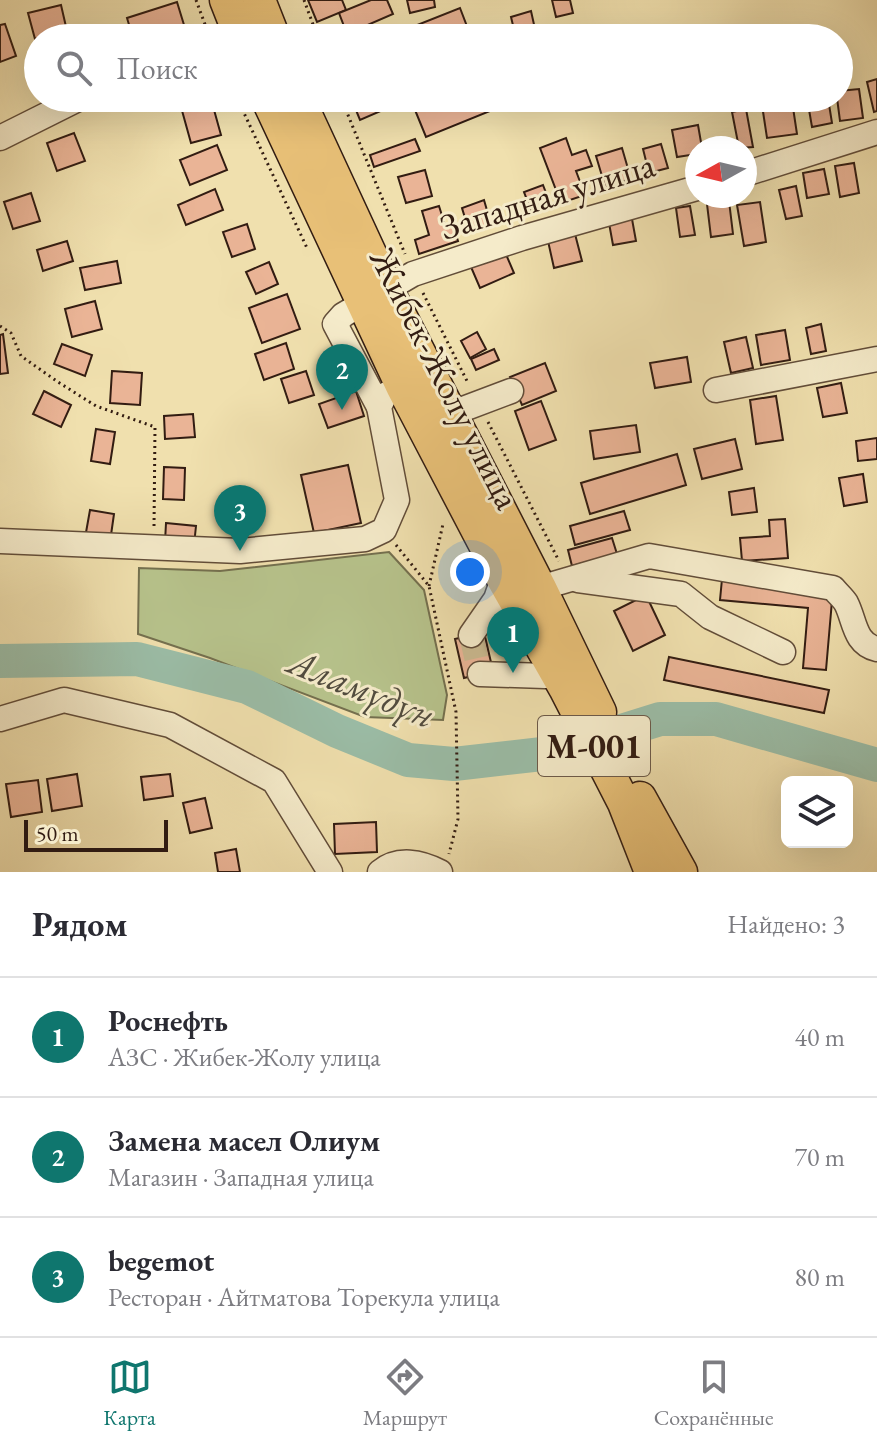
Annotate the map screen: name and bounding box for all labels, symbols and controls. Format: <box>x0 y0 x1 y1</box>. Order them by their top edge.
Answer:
search box <box>24 24 853 112</box>
icon: search <box>52 46 96 90</box>
text: Поиск <box>116 49 198 88</box>
north arrow <box>685 136 757 208</box>
street label: Западная улица <box>434 140 661 250</box>
street label: Жибек-Жолу улица <box>359 239 532 517</box>
pin: 2 <box>316 344 368 410</box>
pin: 3 <box>214 485 266 551</box>
your location <box>450 552 490 592</box>
pin: 1 <box>487 607 539 673</box>
water label: Аламүдүн <box>279 635 443 739</box>
road number: М-001 <box>538 716 650 776</box>
map controls <box>781 776 853 848</box>
button: layers <box>781 776 853 848</box>
scale bar <box>24 816 168 852</box>
text: 50 m <box>36 819 79 848</box>
text: Рядом <box>32 902 127 946</box>
text: Найдено: 3 <box>727 907 845 941</box>
text: Роснефть <box>108 1001 228 1040</box>
text: 1 <box>51 1020 65 1054</box>
text: 40 m <box>795 1020 845 1054</box>
text: АЗС · Жибек-Жолу улица <box>108 1040 381 1074</box>
text: Замена масел Олиум <box>108 1121 380 1160</box>
text: 2 <box>51 1140 65 1174</box>
text: 70 m <box>795 1140 845 1174</box>
text: Магазин · Западная улица <box>108 1160 374 1194</box>
text: begemot <box>108 1241 214 1280</box>
text: 3 <box>51 1260 65 1294</box>
text: 80 m <box>795 1260 845 1294</box>
text: Ресторан · Айтматова Торекула улица <box>108 1280 500 1314</box>
tab: Карта <box>103 1355 156 1432</box>
tab: Маршрут <box>363 1355 447 1432</box>
tab: Сохранённые <box>654 1355 774 1432</box>

